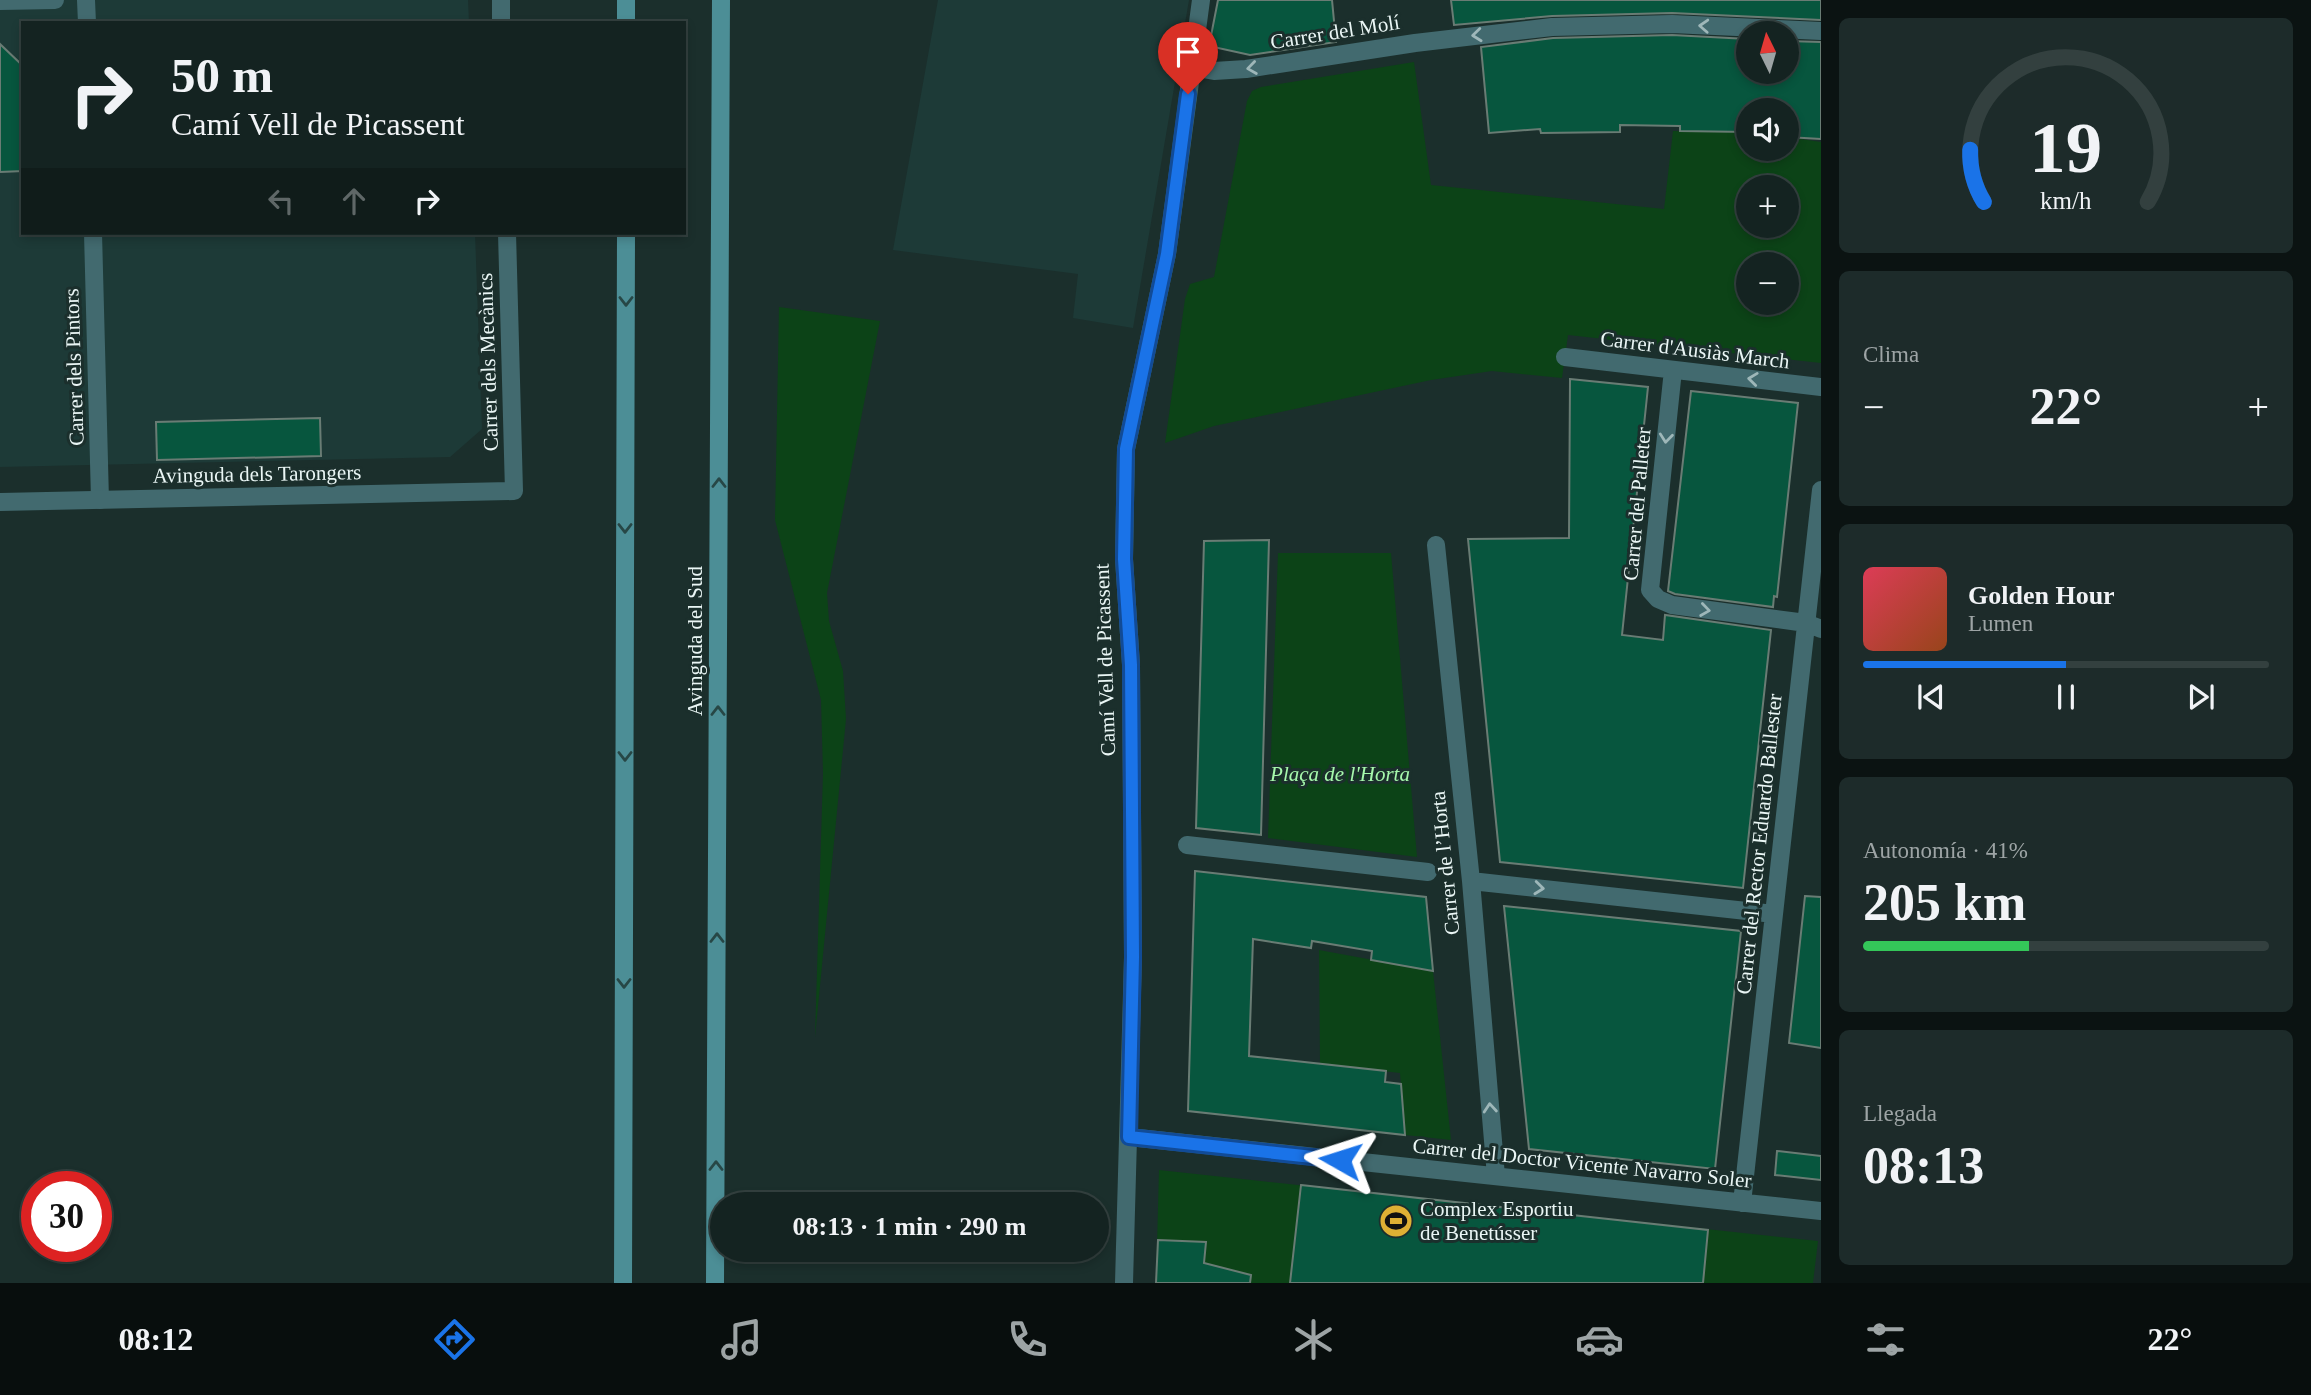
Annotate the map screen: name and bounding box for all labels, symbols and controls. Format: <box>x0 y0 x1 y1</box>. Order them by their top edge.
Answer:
street label: Carrer del Molí <box>1269 10 1402 54</box>
one-way arrow <box>1698 19 1709 34</box>
north arrow <box>1736 21 1799 84</box>
map controls <box>1736 21 1799 315</box>
pin <box>1158 22 1218 94</box>
one-way arrow <box>1471 27 1482 42</box>
icon: arrive <box>1169 33 1207 71</box>
text: 50 m <box>171 48 273 103</box>
icon: right <box>56 49 147 140</box>
one-way arrow <box>1246 60 1258 75</box>
button: sound <box>1736 98 1799 161</box>
text: Camí Vell de Picassent <box>171 106 465 142</box>
text: 19 <box>2030 107 2102 188</box>
button: + <box>1736 175 1799 238</box>
icon: left <box>262 182 300 220</box>
icon: ahead <box>335 182 373 220</box>
icon: right <box>408 182 446 220</box>
text: km/h <box>2040 186 2092 213</box>
button: − <box>1736 252 1799 315</box>
street label: Carrer dels Mecànics <box>473 272 503 452</box>
street label: Carrer dels Pintors <box>59 288 89 446</box>
one-way arrow <box>618 296 634 307</box>
street label: Carrer d'Ausiàs March <box>1599 326 1791 374</box>
text: Clima <box>1863 342 1919 367</box>
one-way arrow <box>1747 372 1759 387</box>
text: 22° <box>2030 378 2102 435</box>
text: − <box>1863 386 1884 428</box>
text: + <box>2248 386 2269 428</box>
street label: Carrer del Palleter <box>1618 426 1656 582</box>
one-way arrow <box>1659 433 1674 444</box>
street label: Avinguda dels Tarongers <box>152 460 362 488</box>
one-way arrow <box>711 478 727 488</box>
one-way arrow <box>617 524 633 534</box>
street label: Camí Vell de Picassent <box>1090 563 1120 757</box>
street label: Avinguda del Sud <box>683 565 707 716</box>
text: Golden Hour <box>1968 581 2115 610</box>
one-way arrow <box>1699 602 1711 617</box>
text: Lumen <box>1968 611 2033 636</box>
icon: previous <box>1912 678 1950 716</box>
icon: pause <box>2047 678 2085 716</box>
icon: next <box>2182 678 2220 716</box>
street label: Carrer del Rector Eduardo Ballester <box>1731 693 1787 995</box>
one-way arrow <box>710 705 726 716</box>
one-way arrow <box>617 751 633 762</box>
park label: Plaça de l'Horta <box>1269 762 1410 786</box>
street label: Carrer de l’Horta <box>1425 789 1464 936</box>
text: Autonomía · 41% <box>1863 838 2028 863</box>
text: 205 km <box>1863 874 2026 931</box>
one-way arrow <box>1533 880 1544 895</box>
one-way arrow <box>709 933 725 943</box>
one-way arrow <box>616 979 632 989</box>
text: Llegada <box>1863 1101 1937 1126</box>
one-way arrow <box>1483 1103 1498 1114</box>
position arrow <box>1303 1123 1377 1197</box>
street label: Carrer del Doctor Vicente Navarro Soler <box>1411 1133 1753 1193</box>
text: 08:13 <box>1863 1137 1984 1194</box>
one-way arrow <box>708 1160 724 1171</box>
speed limit sign: 30 <box>21 1171 112 1262</box>
place label: Complex Esportiu de Benetússer <box>1420 1197 1574 1245</box>
sports icon: Complex Esportiu de Benetússer <box>1377 1202 1415 1240</box>
text: 08:13 · 1 min · 290 m <box>793 1212 1027 1241</box>
icon: directions <box>430 1315 479 1364</box>
icon: music <box>717 1315 766 1364</box>
icon: phone <box>1003 1315 1052 1364</box>
icon: climate <box>1289 1315 1338 1364</box>
icon: car <box>1575 1315 1624 1364</box>
icon: filters <box>1861 1315 1910 1364</box>
text: 08:12 <box>119 1321 193 1357</box>
text: 22° <box>2148 1321 2192 1357</box>

